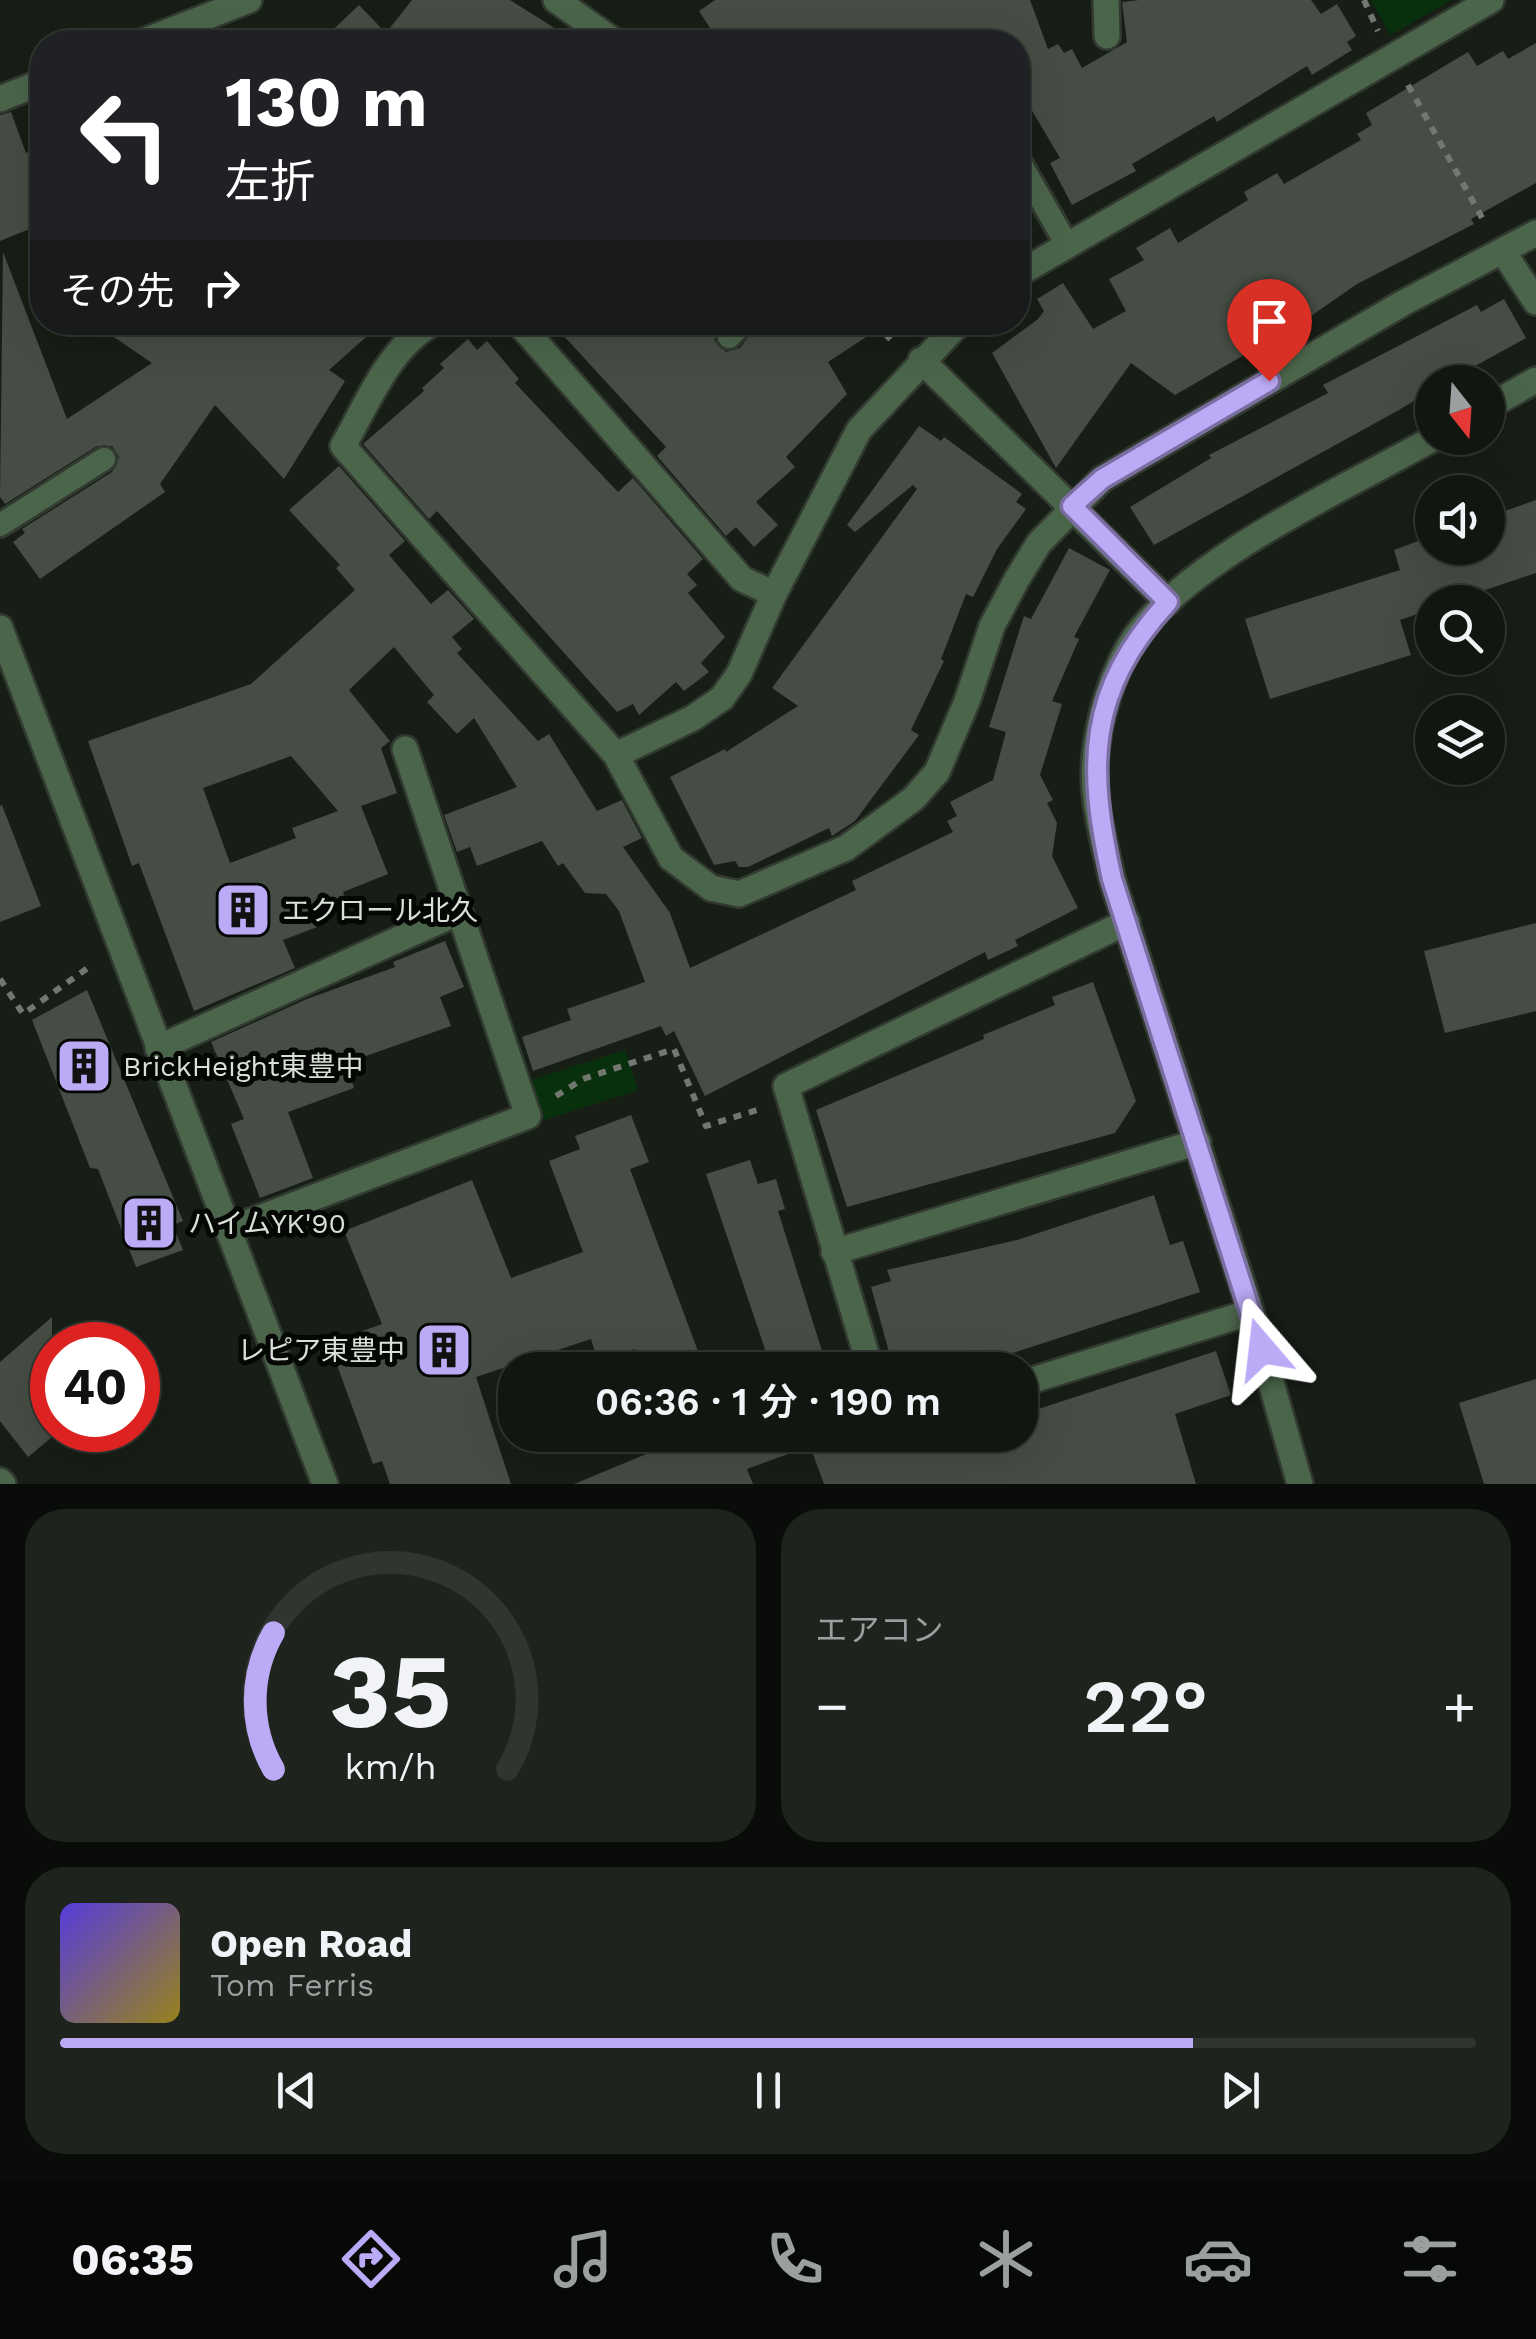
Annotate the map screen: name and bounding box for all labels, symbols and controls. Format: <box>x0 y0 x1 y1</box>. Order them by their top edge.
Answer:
text: 130 m <box>225 61 428 143</box>
icon: left <box>60 70 190 200</box>
text: 左折 <box>225 155 315 208</box>
icon: right <box>194 260 249 315</box>
text: その先 <box>60 269 174 313</box>
pin <box>1227 279 1312 382</box>
icon: arrive <box>1242 294 1297 349</box>
north arrow <box>1415 365 1505 455</box>
map controls <box>1415 365 1505 785</box>
button: sound <box>1415 475 1505 565</box>
button: search <box>1415 585 1505 675</box>
button: layers <box>1415 695 1505 785</box>
building icon: エクロール北久 <box>213 880 273 940</box>
place label: エクロール北久 <box>282 894 478 927</box>
building icon: BrickHeight東豊中 <box>54 1036 114 1096</box>
place label: BrickHeight東豊中 <box>123 1050 363 1083</box>
building icon: ハイムYK'90 <box>119 1193 179 1253</box>
place label: ハイムYK'90 <box>188 1207 346 1240</box>
position arrow <box>1210 1297 1314 1401</box>
building icon: レピア東豊中 <box>414 1320 474 1380</box>
speed limit sign: 40 <box>30 1322 160 1452</box>
place label: レピア東豊中 <box>237 1334 405 1367</box>
text: 06:36 · 1 分 · 190 m <box>595 1380 941 1424</box>
text: エアコン <box>816 1611 944 1649</box>
text: 35 <box>329 1630 451 1752</box>
text: 22° <box>1083 1662 1208 1750</box>
text: − <box>816 1674 849 1738</box>
text: + <box>1443 1674 1476 1738</box>
text: km/h <box>344 1746 436 1788</box>
text: Open Road <box>210 1922 412 1966</box>
text: Tom Ferris <box>210 1966 374 2004</box>
icon: previous <box>269 2063 324 2118</box>
icon: pause <box>741 2063 796 2118</box>
icon: next <box>1213 2063 1268 2118</box>
icon: directions <box>336 2224 406 2294</box>
icon: music <box>548 2224 618 2294</box>
icon: phone <box>760 2224 830 2294</box>
icon: climate <box>971 2224 1041 2294</box>
icon: car <box>1183 2224 1253 2294</box>
icon: filters <box>1395 2224 1465 2294</box>
text: 06:35 <box>71 2233 194 2286</box>

